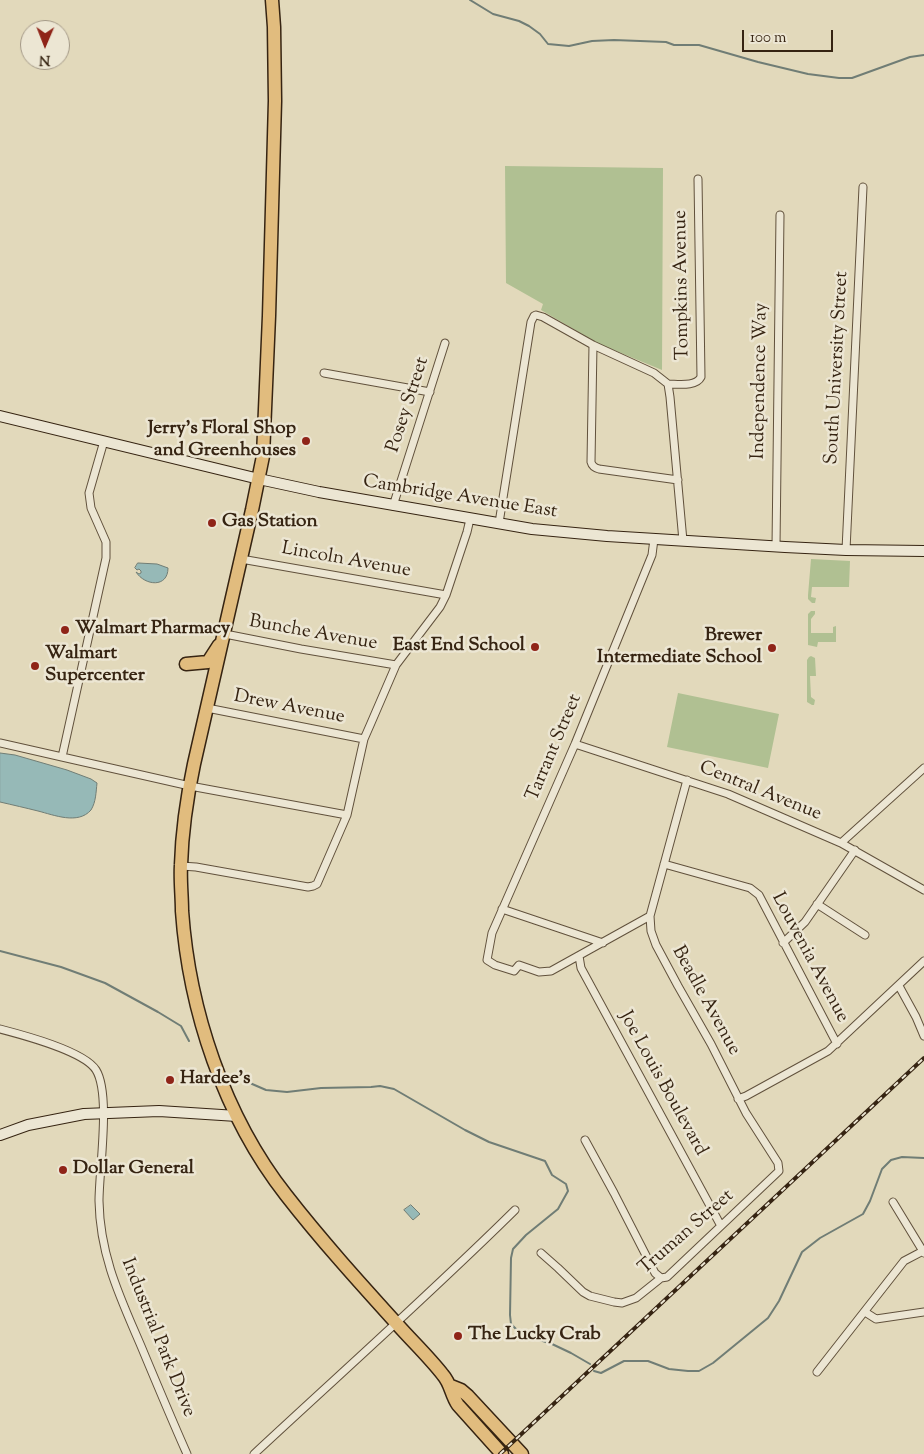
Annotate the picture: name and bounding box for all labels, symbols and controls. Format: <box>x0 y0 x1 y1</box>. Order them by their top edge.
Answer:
north arrow <box>20 20 70 70</box>
scale bar <box>744 20 835 52</box>
text: 100 m <box>750 28 786 49</box>
text: N <box>39 49 51 69</box>
street label: Tompkins Avenue <box>670 210 696 360</box>
street label: South University Street <box>822 271 854 465</box>
street label: Independence Way <box>748 302 774 460</box>
street label: Posey Street <box>383 354 435 456</box>
place label: Jerry's Floral Shop and Greenhouses <box>148 419 296 463</box>
marker: Jerry's Floral Shop and Greenhouses <box>300 435 312 447</box>
street label: Cambridge Avenue East <box>361 471 559 525</box>
place label: Gas Station <box>222 512 318 534</box>
marker: Gas Station <box>206 517 218 529</box>
street label: Lincoln Avenue <box>280 538 412 584</box>
street label: Bunche Avenue <box>247 612 379 656</box>
place label: Walmart Pharmacy <box>75 619 230 641</box>
marker: Walmart Pharmacy <box>59 624 71 636</box>
place label: Brewer Intermediate School <box>597 626 762 670</box>
place label: East End School <box>393 636 525 658</box>
marker: East End School <box>529 641 541 653</box>
marker: Brewer Intermediate School <box>766 642 778 654</box>
place label: Walmart Supercenter <box>45 644 145 688</box>
marker: Walmart Supercenter <box>29 660 41 672</box>
street label: Drew Avenue <box>232 686 346 730</box>
street label: Tarrant Street <box>522 691 588 805</box>
street label: Central Avenue <box>696 757 824 827</box>
street label: Louvenia Avenue <box>765 889 853 1027</box>
street label: Beadle Avenue <box>666 942 744 1060</box>
street label: Joe Louis Boulevard <box>613 1008 711 1160</box>
place label: Hardee's <box>180 1069 251 1091</box>
marker: Hardee's <box>164 1074 176 1086</box>
place label: Dollar General <box>73 1159 194 1181</box>
marker: Dollar General <box>57 1164 69 1176</box>
street label: Truman Street <box>635 1186 739 1280</box>
street label: Industrial Park Drive <box>115 1255 199 1421</box>
place label: The Lucky Crab <box>468 1325 601 1347</box>
marker: The Lucky Crab <box>452 1330 464 1342</box>

